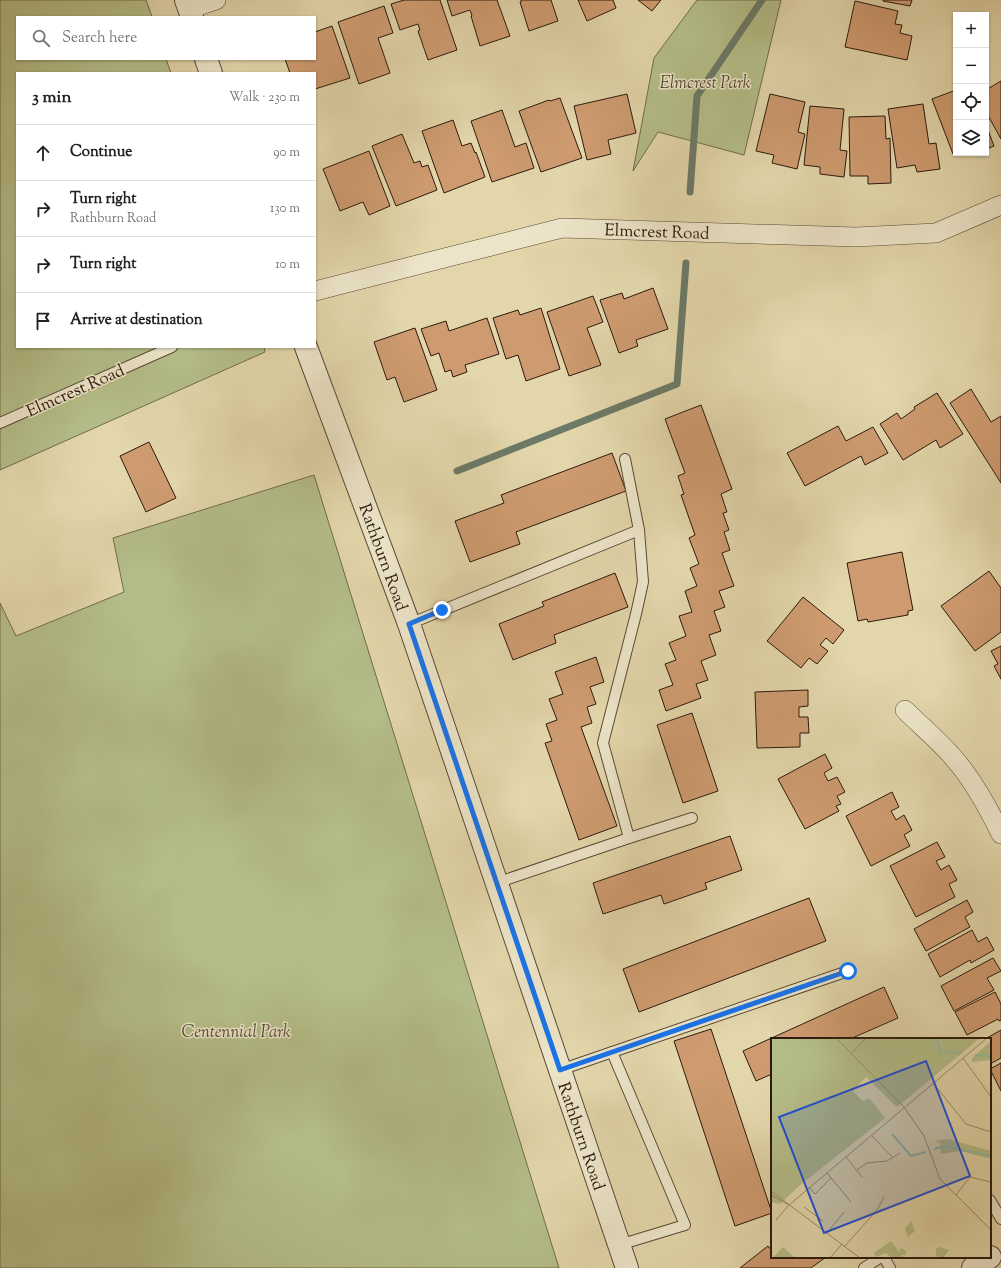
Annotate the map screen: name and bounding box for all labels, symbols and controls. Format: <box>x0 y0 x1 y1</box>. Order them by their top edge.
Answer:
map controls <box>953 12 989 156</box>
button: + <box>953 12 989 48</box>
search box <box>16 16 316 60</box>
icon: search <box>30 27 52 49</box>
text: Search here <box>62 28 137 49</box>
button: − <box>953 48 989 84</box>
park label: Elmcrest Park <box>659 72 751 96</box>
button: locate <box>953 84 989 120</box>
text: 3 min <box>32 86 71 110</box>
text: Walk · 230 m <box>229 89 300 107</box>
button: layers <box>953 120 989 156</box>
icon: ahead <box>32 142 54 164</box>
text: Continue <box>70 142 132 163</box>
text: 90 m <box>273 144 300 162</box>
text: Turn right <box>70 189 136 210</box>
icon: right <box>32 198 54 220</box>
text: 130 m <box>270 200 300 218</box>
text: Rathburn Road <box>70 210 156 228</box>
street label: Elmcrest Road <box>604 219 710 247</box>
icon: right <box>32 254 54 276</box>
text: Turn right <box>70 254 136 275</box>
text: 10 m <box>275 256 300 274</box>
icon: arrive <box>32 310 54 332</box>
text: Arrive at destination <box>70 310 203 331</box>
street label: Elmcrest Road <box>23 359 129 424</box>
street label: Rathburn Road <box>352 501 413 615</box>
route end <box>433 601 451 619</box>
route start <box>839 962 857 980</box>
park label: Centennial Park <box>181 1021 291 1045</box>
inset map <box>771 1038 991 1258</box>
street label: Rathburn Road <box>550 1079 610 1194</box>

